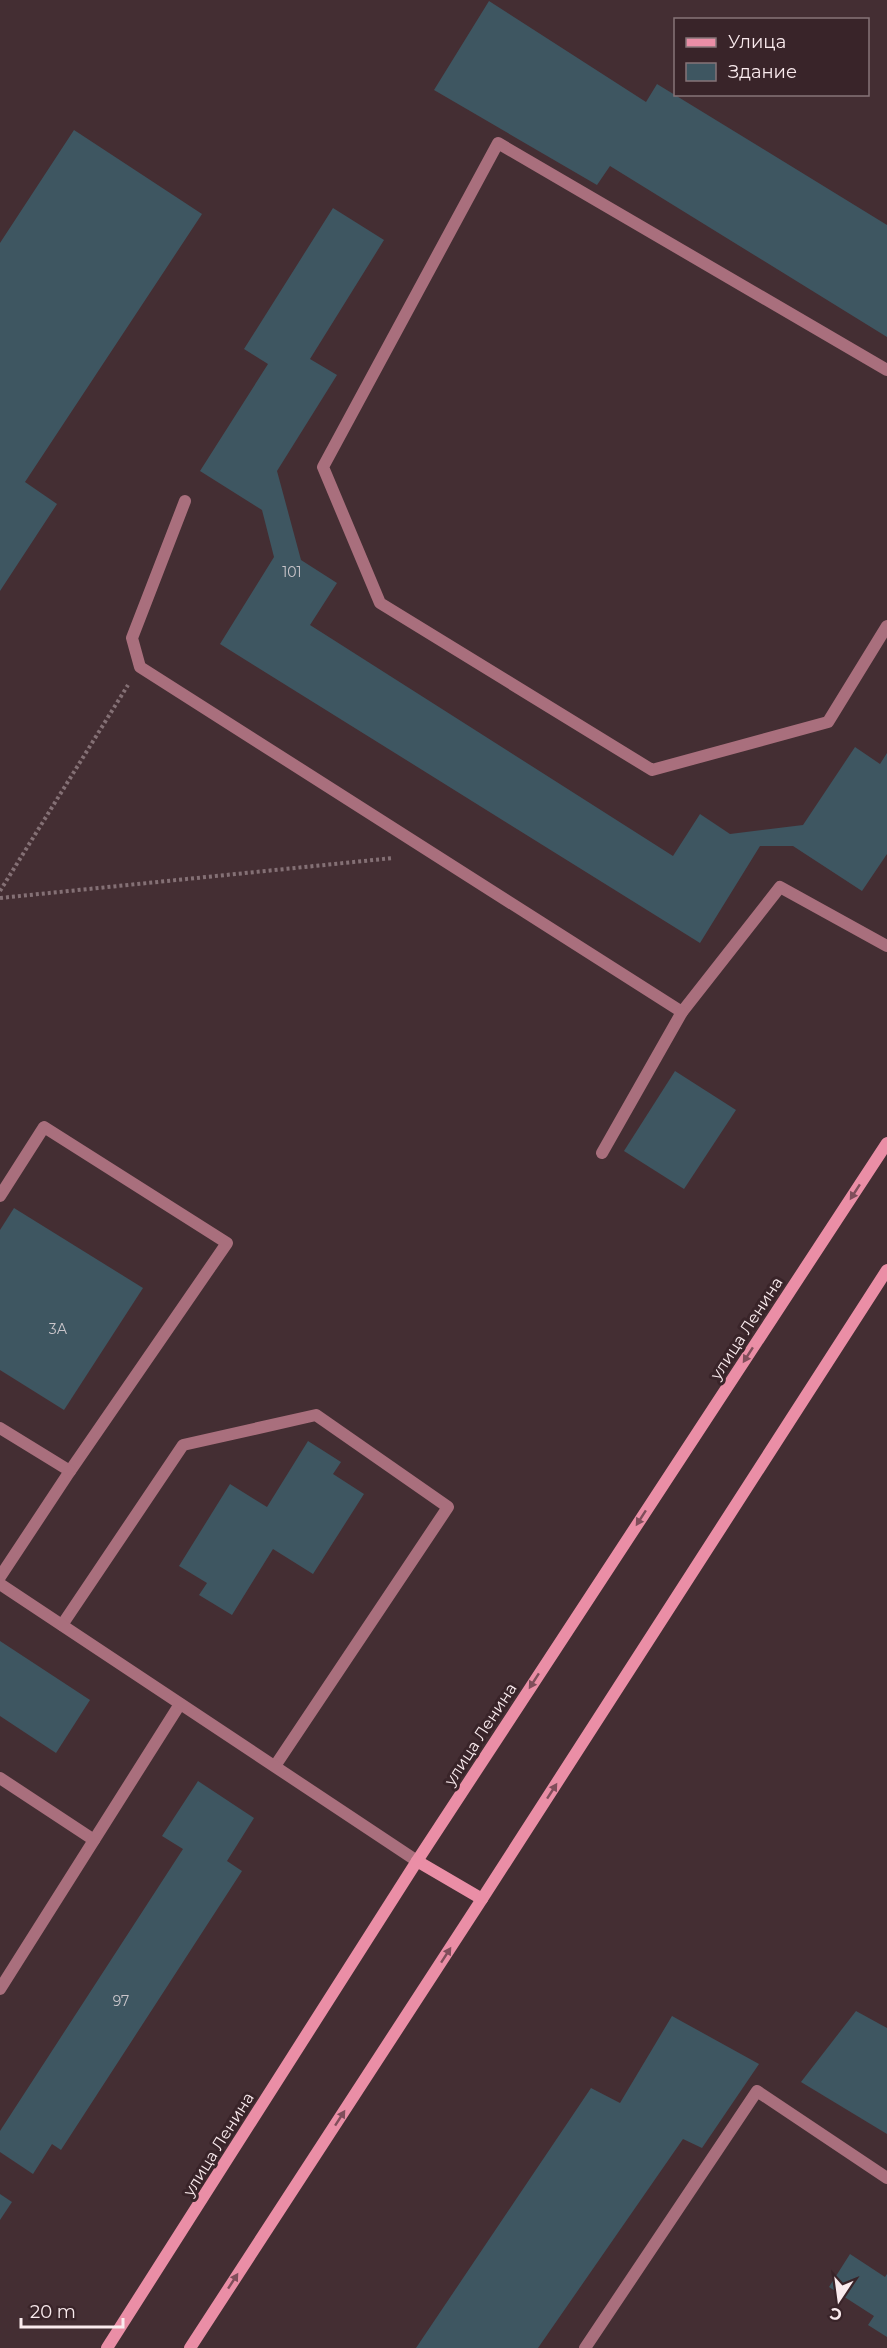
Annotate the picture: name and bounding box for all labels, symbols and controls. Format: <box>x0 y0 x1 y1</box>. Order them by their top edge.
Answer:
legend <box>674 18 869 96</box>
text: Улица <box>728 31 786 53</box>
text: Здание <box>728 61 797 83</box>
house number: 101 <box>282 563 302 581</box>
one-way arrow <box>850 1184 861 1200</box>
street label: улица Ленина <box>706 1273 787 1384</box>
house number: 3А <box>49 1320 68 1338</box>
one-way arrow <box>743 1347 754 1363</box>
one-way arrow <box>636 1510 647 1526</box>
one-way arrow <box>529 1673 540 1689</box>
street label: улица Ленина <box>440 1679 521 1790</box>
one-way arrow <box>546 1783 557 1799</box>
one-way arrow <box>441 1946 452 1963</box>
house number: 97 <box>113 1992 129 2010</box>
street label: улица Ленина <box>178 2089 258 2200</box>
one-way arrow <box>334 2110 345 2126</box>
north arrow <box>809 2270 869 2330</box>
one-way arrow <box>228 2273 239 2290</box>
scale bar <box>21 2291 123 2329</box>
text: 20 m <box>30 2301 76 2323</box>
text: С <box>828 2303 844 2325</box>

